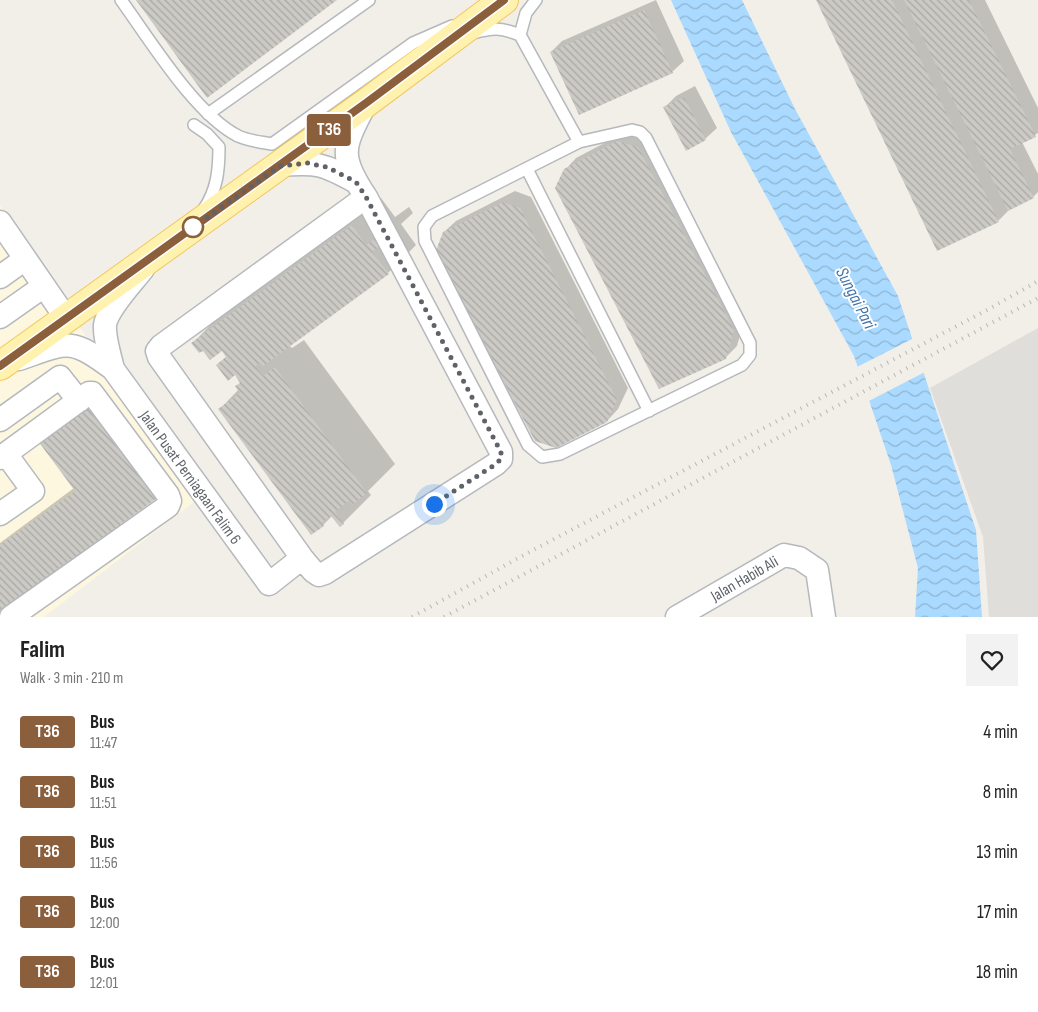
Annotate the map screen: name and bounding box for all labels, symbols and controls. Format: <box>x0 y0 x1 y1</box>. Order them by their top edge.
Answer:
line badge: T36 <box>300 114 358 146</box>
text: T36 <box>317 119 341 140</box>
unlabelled marker <box>182 216 204 238</box>
water label: Sungai Pari <box>831 264 880 333</box>
street label: Jalan Pusat Perniagaan Falim 6 <box>134 407 245 548</box>
your location <box>422 492 447 517</box>
street label: Jalan Habib Ali <box>707 552 782 607</box>
button: heart <box>966 634 1018 686</box>
text: Falim <box>20 635 65 664</box>
text: Walk · 3 min · 210 m <box>20 669 123 688</box>
text: Bus <box>90 711 115 734</box>
text: T36 <box>35 721 60 742</box>
text: 4 min <box>983 721 1018 744</box>
text: 11:47 <box>90 734 117 753</box>
text: Bus <box>90 771 115 794</box>
text: T36 <box>35 781 60 802</box>
text: 8 min <box>983 781 1018 804</box>
text: 11:51 <box>90 794 116 813</box>
text: Bus <box>90 831 115 854</box>
text: T36 <box>35 841 60 862</box>
text: 13 min <box>977 841 1018 864</box>
text: 11:56 <box>90 854 118 873</box>
text: Bus <box>90 891 115 914</box>
text: T36 <box>35 901 60 922</box>
text: 17 min <box>977 901 1018 924</box>
text: 12:00 <box>90 914 120 933</box>
text: Bus <box>90 951 115 974</box>
text: T36 <box>35 961 60 982</box>
text: 18 min <box>976 961 1018 984</box>
text: 12:01 <box>90 974 118 993</box>

